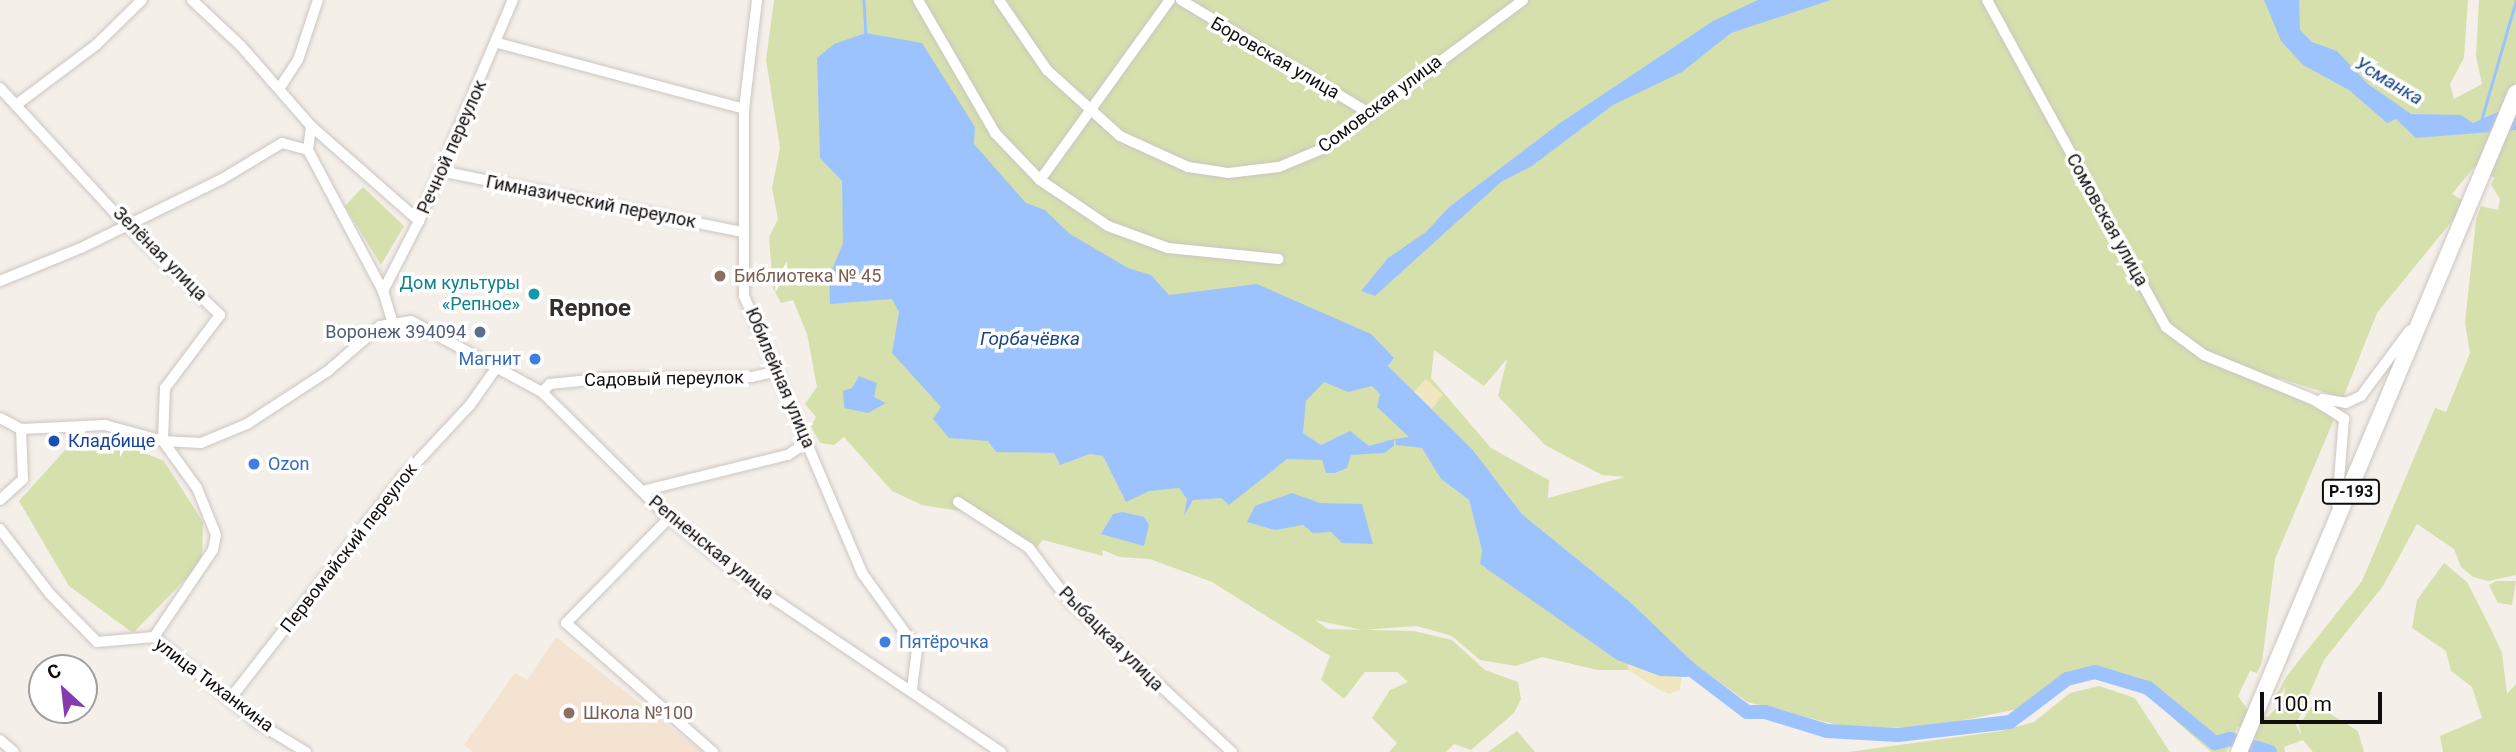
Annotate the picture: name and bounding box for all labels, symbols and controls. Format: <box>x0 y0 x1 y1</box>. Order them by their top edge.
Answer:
street label: Боровская улица <box>1207 12 1343 104</box>
street label: Сомовская улица <box>1314 51 1446 157</box>
water label: Усманка <box>2351 52 2427 110</box>
street label: Речной переулок <box>413 77 491 217</box>
street label: Сомовская улица <box>2062 150 2152 290</box>
street label: Гимназический переулок <box>484 171 698 233</box>
street label: Зелёная улица <box>108 202 212 306</box>
place label: Библиотека № 45 <box>734 265 881 287</box>
marker: Библиотека № 45 <box>712 268 728 284</box>
place label: Дом культуры «Репное» <box>400 273 520 316</box>
marker: Дом культуры «Репное» <box>526 286 542 302</box>
district label: Repnoe <box>549 295 631 323</box>
street label: Юбилейная улица <box>741 304 819 452</box>
place label: Воронеж 394094 <box>325 321 466 343</box>
marker: Воронеж 394094 <box>472 324 488 340</box>
water label: Горбачёвка <box>980 328 1080 350</box>
place label: Магнит <box>459 348 521 370</box>
marker: Магнит <box>527 351 543 367</box>
street label: Садовый переулок <box>584 367 744 391</box>
place label: Кладбище <box>68 430 155 452</box>
marker: Кладбище <box>46 433 62 449</box>
place label: Ozon <box>268 453 309 475</box>
marker: Ozon <box>246 456 262 472</box>
street label: Первомайский переулок <box>276 459 422 637</box>
road number: Р-193 <box>2321 480 2381 505</box>
street label: Репненская улица <box>644 491 778 605</box>
street label: Рыбацкая улица <box>1054 582 1168 696</box>
place label: Пятёрочка <box>899 631 989 653</box>
street label: улица Тиханкина <box>150 633 278 737</box>
marker: Пятёрочка <box>877 634 893 650</box>
north arrow <box>28 654 98 724</box>
text: С <box>43 659 65 685</box>
scale bar <box>2264 678 2386 722</box>
text: 100 m <box>2273 692 2332 716</box>
place label: Школа №100 <box>583 702 693 724</box>
marker: Школа №100 <box>561 705 577 721</box>

